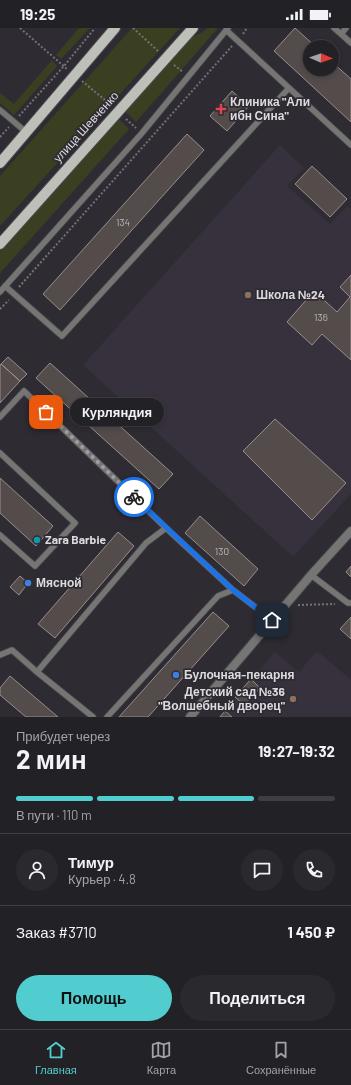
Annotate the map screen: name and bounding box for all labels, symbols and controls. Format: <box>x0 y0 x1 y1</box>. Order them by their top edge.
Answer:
text: 19:25 <box>20 5 55 23</box>
north arrow <box>303 40 339 76</box>
map controls <box>303 40 339 76</box>
street label: улица Шевченко <box>50 88 122 165</box>
place label: Клиника "Али ибн Сина" <box>230 94 310 122</box>
marker: Клиника "Али ибн Сина" <box>215 103 227 115</box>
house number: 134 <box>116 216 130 228</box>
place label: Школа №24 <box>256 287 325 301</box>
marker: Школа №24 <box>243 290 253 300</box>
house number: 136 <box>314 311 328 323</box>
pin <box>29 395 63 429</box>
callout: Курляндия <box>70 398 164 426</box>
icon: bag <box>35 401 57 423</box>
text: Курляндия <box>82 404 152 420</box>
courier <box>114 477 154 517</box>
icon: bike <box>123 486 145 508</box>
place label: Zara Barbie <box>45 532 106 546</box>
marker: Zara Barbie <box>32 535 42 545</box>
house number: 130 <box>215 545 229 557</box>
place label: Мясной <box>36 575 82 589</box>
marker: Мясной <box>23 578 33 588</box>
pin <box>255 603 289 637</box>
icon: home <box>261 609 283 631</box>
place label: Булочная-пекарня <box>184 667 294 682</box>
marker: Булочная-пекарня <box>171 670 181 680</box>
place label: Детский сад №36 "Волшебный дворец" <box>158 684 286 713</box>
marker: Детский сад №36 "Волшебный дворец" <box>288 694 298 704</box>
text: Прибудет через <box>16 728 110 744</box>
text: 19:27–19:32 <box>258 742 335 760</box>
text: 2 мин <box>16 743 87 774</box>
text: В пути · 110 m <box>16 807 92 823</box>
button: person <box>16 849 58 891</box>
button: chat <box>241 849 283 891</box>
button: phone <box>293 849 335 891</box>
text: Тимур <box>68 853 114 871</box>
text: Курьер · 4.8 <box>68 871 136 887</box>
text: Заказ #3710 <box>16 923 97 941</box>
text: 1 450 ₽ <box>287 923 335 941</box>
button: Помощь <box>16 975 172 1021</box>
button: Поделиться <box>180 975 335 1021</box>
tab: Главная <box>35 1039 77 1076</box>
tab: Карта <box>147 1039 176 1076</box>
tab: Сохранённые <box>246 1039 316 1076</box>

